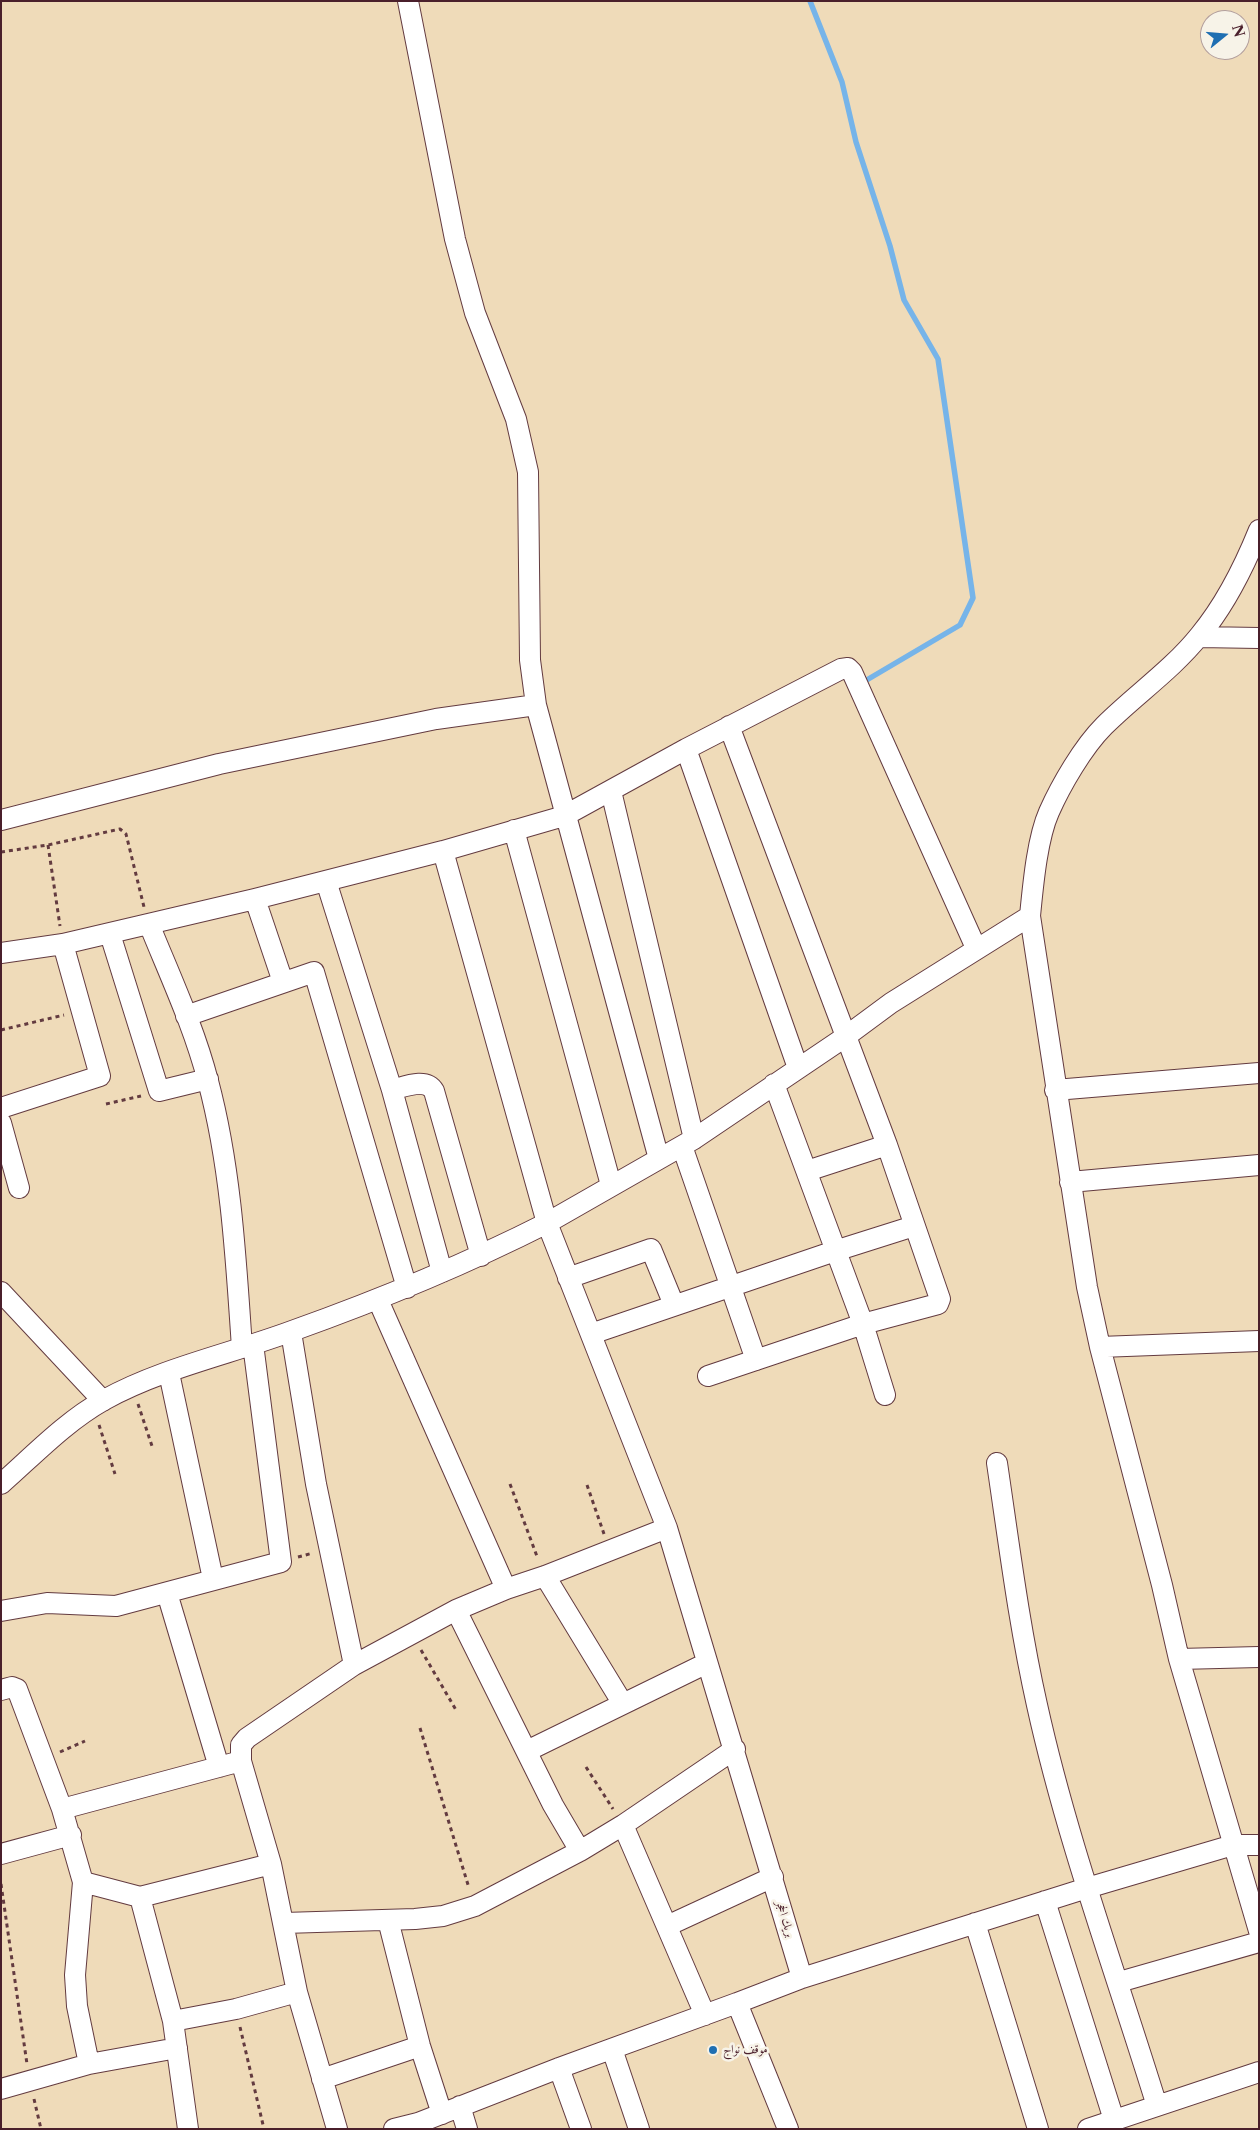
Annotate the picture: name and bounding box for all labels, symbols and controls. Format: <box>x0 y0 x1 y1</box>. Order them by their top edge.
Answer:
north arrow <box>1200 10 1250 60</box>
text: N <box>1228 22 1249 39</box>
street label: بريك الحجر <box>773 1899 797 1939</box>
place label: موقف نواج <box>723 2043 768 2057</box>
marker: موقف نواج <box>707 2044 719 2056</box>

